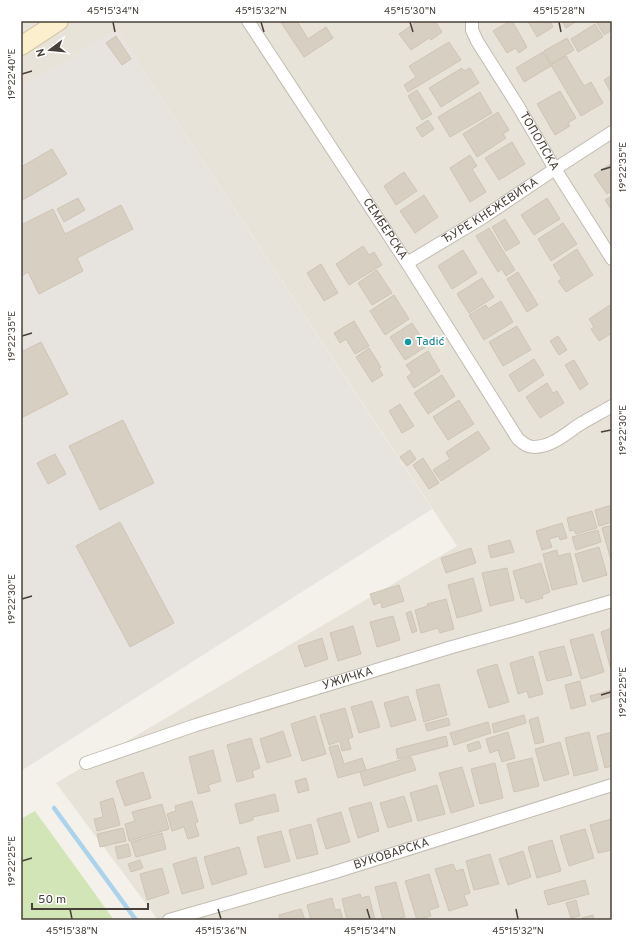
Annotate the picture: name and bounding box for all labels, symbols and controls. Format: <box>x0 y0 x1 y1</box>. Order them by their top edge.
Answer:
text: 45°15'34"N <box>87 5 139 18</box>
text: 45°15'32"N <box>235 5 287 18</box>
text: 45°15'30"N <box>384 5 436 18</box>
text: 45°15'28"N <box>533 5 585 18</box>
north arrow <box>30 30 70 70</box>
text: N <box>34 47 49 58</box>
text: 19°22'40"E <box>6 49 19 99</box>
street label: ТОПОЛСКА <box>515 109 562 174</box>
text: 19°22'35"E <box>617 142 630 192</box>
street label: ЂУРЕ КНЕЖЕВИЋА <box>439 174 542 248</box>
street label: СЕМБЕРСКА <box>359 195 411 263</box>
text: 19°22'35"E <box>6 311 19 361</box>
place label: Tadić <box>416 334 445 350</box>
marker: Tadić <box>403 337 413 347</box>
text: 19°22'30"E <box>617 405 630 455</box>
text: 19°22'30"E <box>6 574 19 624</box>
street label: УЖИЧКА <box>321 664 375 694</box>
text: 19°22'25"E <box>617 667 630 717</box>
street label: ВУКОВАРСКА <box>352 835 431 874</box>
text: 19°22'25"E <box>6 836 19 886</box>
scale bar <box>32 885 148 911</box>
text: 50 m <box>38 892 66 908</box>
text: 45°15'38"N <box>46 925 98 938</box>
text: 45°15'36"N <box>195 925 247 938</box>
text: 45°15'34"N <box>344 925 396 938</box>
text: 45°15'32"N <box>492 925 544 938</box>

